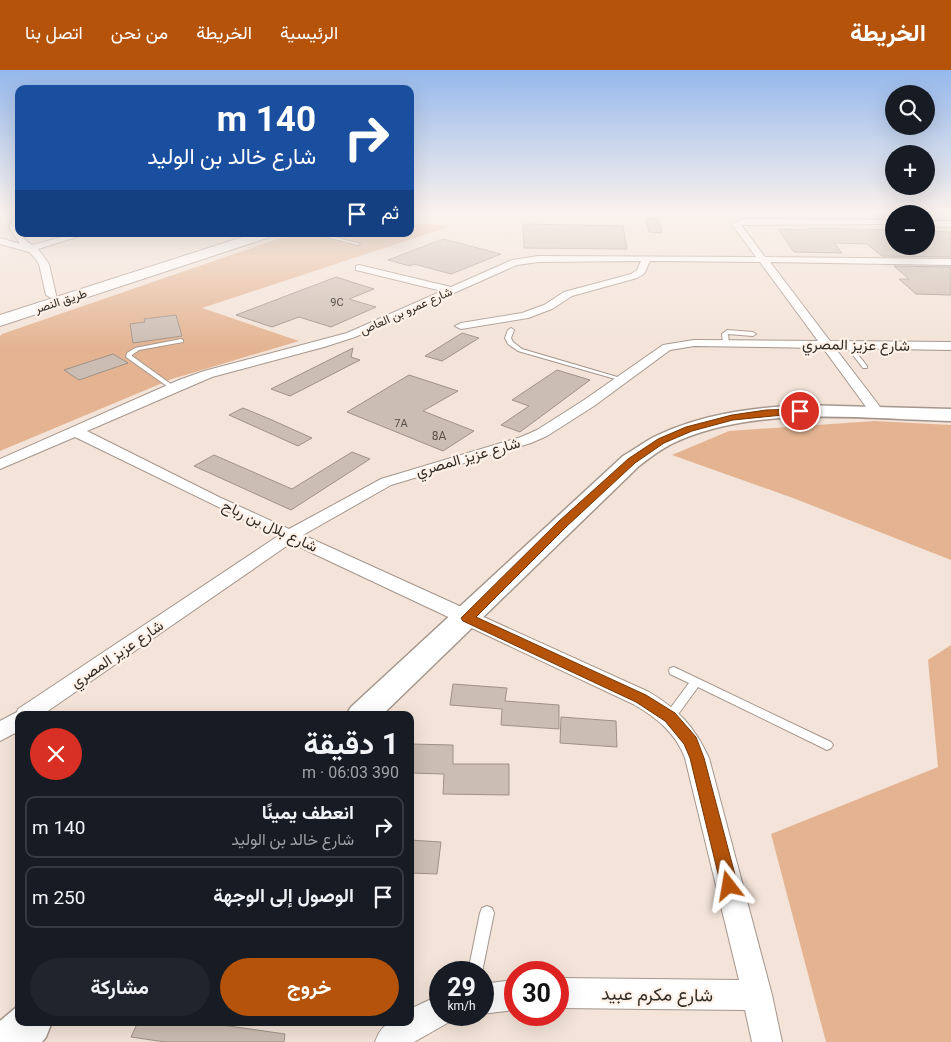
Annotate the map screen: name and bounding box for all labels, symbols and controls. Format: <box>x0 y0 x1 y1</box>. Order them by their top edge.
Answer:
text: الخريطة <box>850 19 926 47</box>
text: اتصل بنا <box>25 22 83 43</box>
text: من نحن <box>111 22 168 43</box>
text: الخريطة <box>196 22 252 43</box>
text: الرئيسية <box>280 22 338 43</box>
map controls <box>885 85 935 255</box>
button: search <box>885 85 935 135</box>
text: 140 m <box>217 99 316 140</box>
icon: right <box>334 105 399 170</box>
text: شارع خالد بن الوليد <box>147 144 316 169</box>
button: + <box>885 145 935 195</box>
icon: arrive <box>343 200 371 228</box>
text: ثم <box>381 201 399 224</box>
button: − <box>885 205 935 255</box>
street label: شارع عمرو بن العاص <box>358 284 455 339</box>
street label: طريق النصر <box>32 286 89 317</box>
house number: 9C <box>330 296 344 309</box>
street label: شارع عزيز المصري <box>802 335 910 359</box>
pin <box>779 390 821 432</box>
icon: arrive <box>786 397 814 425</box>
house number: 7A <box>394 417 409 430</box>
house number: 8A <box>432 429 446 443</box>
street label: شارع عزيز المصري <box>414 433 524 484</box>
street label: شارع بلال بن رباح <box>219 496 321 558</box>
street label: شارع عزيز المصري <box>67 616 169 695</box>
text: 1 دقيقة <box>304 726 399 761</box>
button: close <box>30 728 82 780</box>
text: 390 m · 06:03 <box>302 763 399 782</box>
text: انعطف يمينًا <box>262 801 354 824</box>
icon: right <box>369 813 397 841</box>
text: 140 m <box>32 816 85 839</box>
text: شارع خالد بن الوليد <box>231 830 354 849</box>
position arrow <box>702 859 754 911</box>
icon: arrive <box>369 883 397 911</box>
text: الوصول إلى الوجهة <box>213 884 354 907</box>
text: 250 m <box>32 886 85 909</box>
button: مشاركة <box>30 958 210 1016</box>
button: خروج <box>220 958 399 1016</box>
speed limit sign: 30 <box>504 961 569 1026</box>
text: 29 <box>447 973 476 1002</box>
street label: شارع مكرم عبيد <box>601 983 713 1007</box>
text: km/h <box>447 999 476 1013</box>

